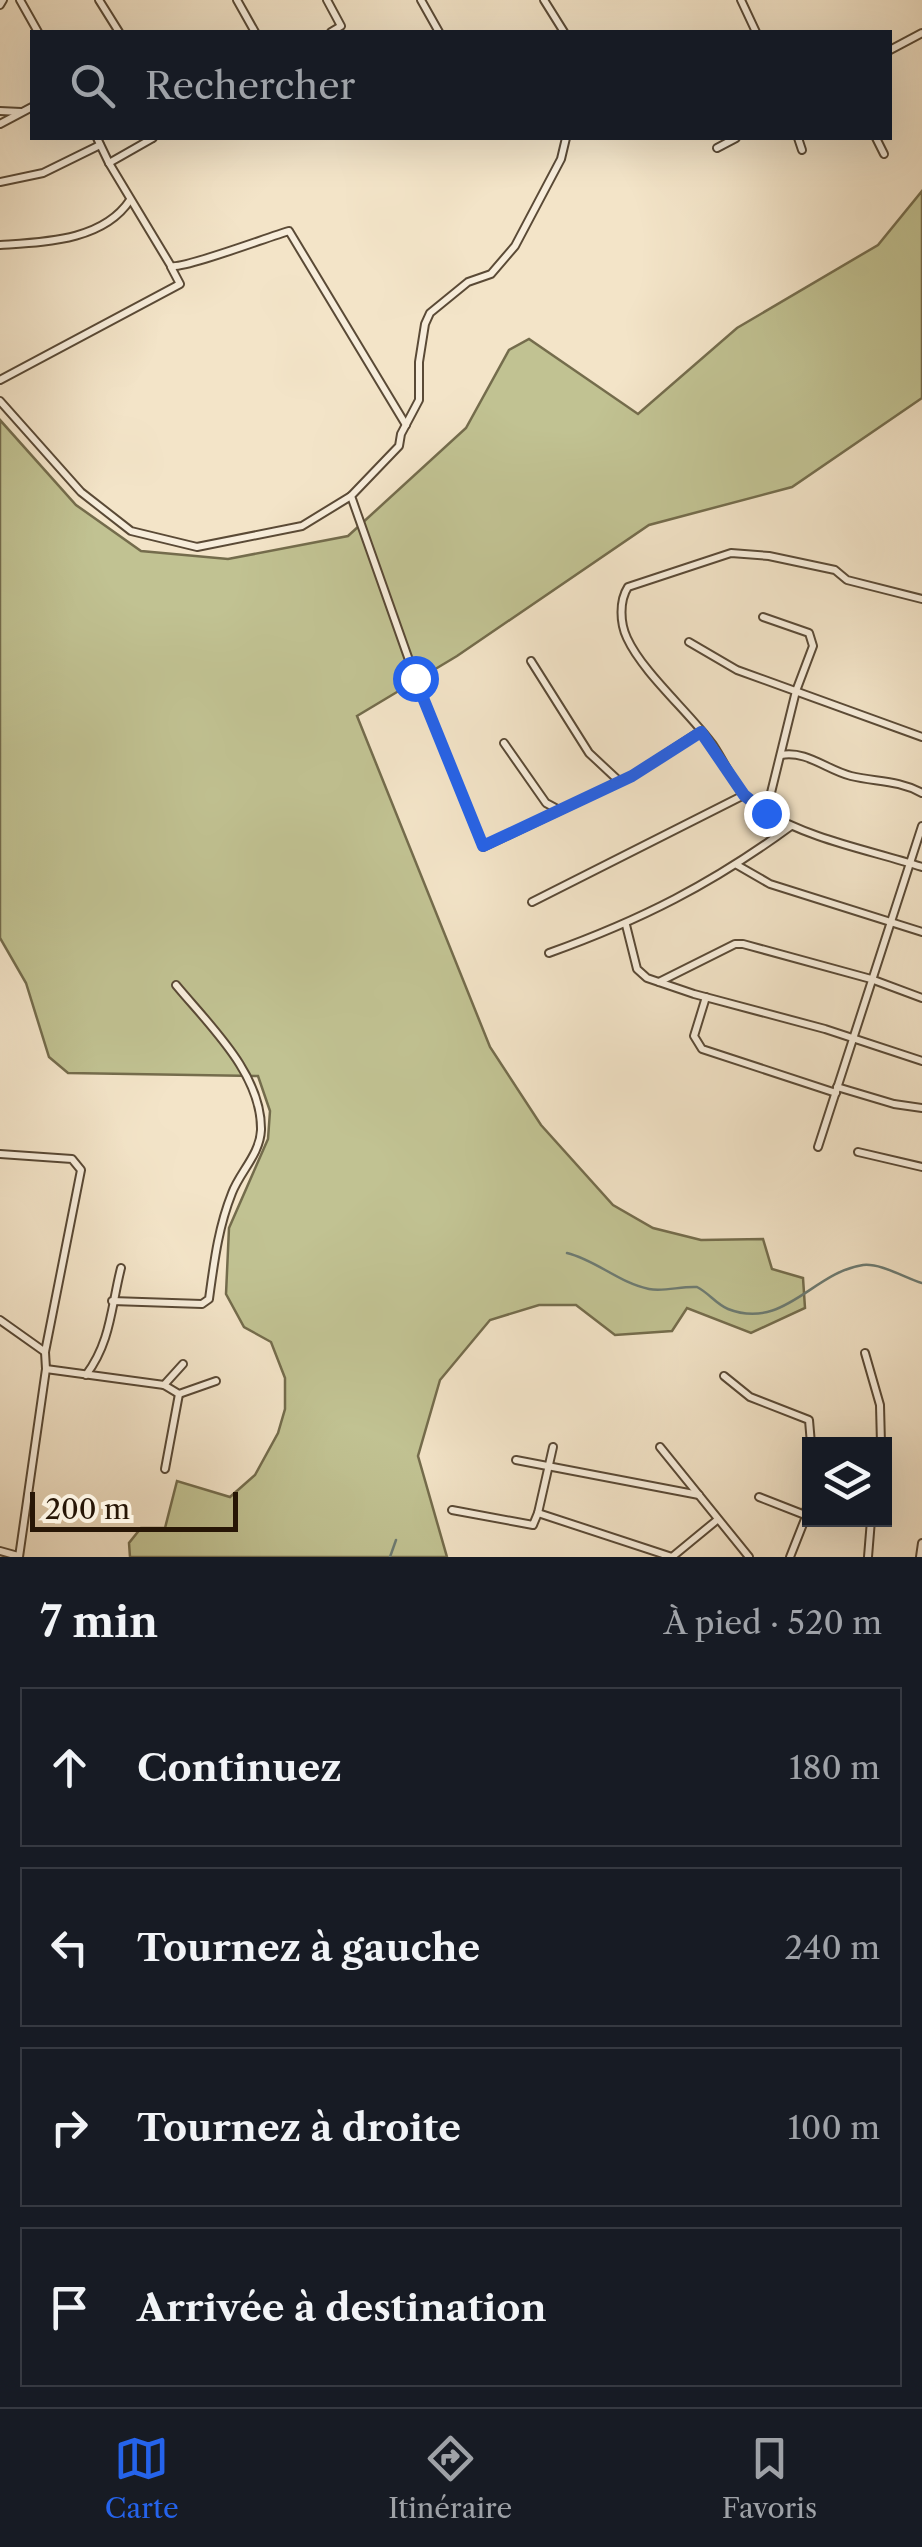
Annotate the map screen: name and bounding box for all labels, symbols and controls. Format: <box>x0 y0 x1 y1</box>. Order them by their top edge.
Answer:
search box <box>30 30 892 140</box>
icon: search <box>65 58 120 113</box>
text: Rechercher <box>145 62 355 109</box>
route start <box>393 656 439 702</box>
route end <box>744 791 790 837</box>
map controls <box>802 1437 892 1527</box>
button: layers <box>802 1437 892 1527</box>
scale bar <box>30 1487 238 1532</box>
text: 200 m <box>45 1492 130 1526</box>
text: 7 min <box>40 1596 158 1648</box>
text: À pied · 520 m <box>664 1603 882 1642</box>
icon: ahead <box>42 1740 97 1795</box>
text: Continuez <box>137 1744 342 1791</box>
text: 180 m <box>789 1748 880 1787</box>
icon: left <box>42 1920 97 1975</box>
text: Tournez à gauche <box>137 1924 480 1971</box>
text: 240 m <box>784 1928 880 1967</box>
icon: right <box>42 2100 97 2155</box>
text: Tournez à droite <box>137 2104 461 2151</box>
text: 100 m <box>788 2108 880 2147</box>
icon: arrive <box>42 2280 97 2335</box>
text: Arrivée à destination <box>137 2284 547 2331</box>
tab: Carte <box>105 2431 179 2525</box>
tab: Itinéraire <box>388 2431 512 2525</box>
tab: Favoris <box>722 2431 817 2525</box>

